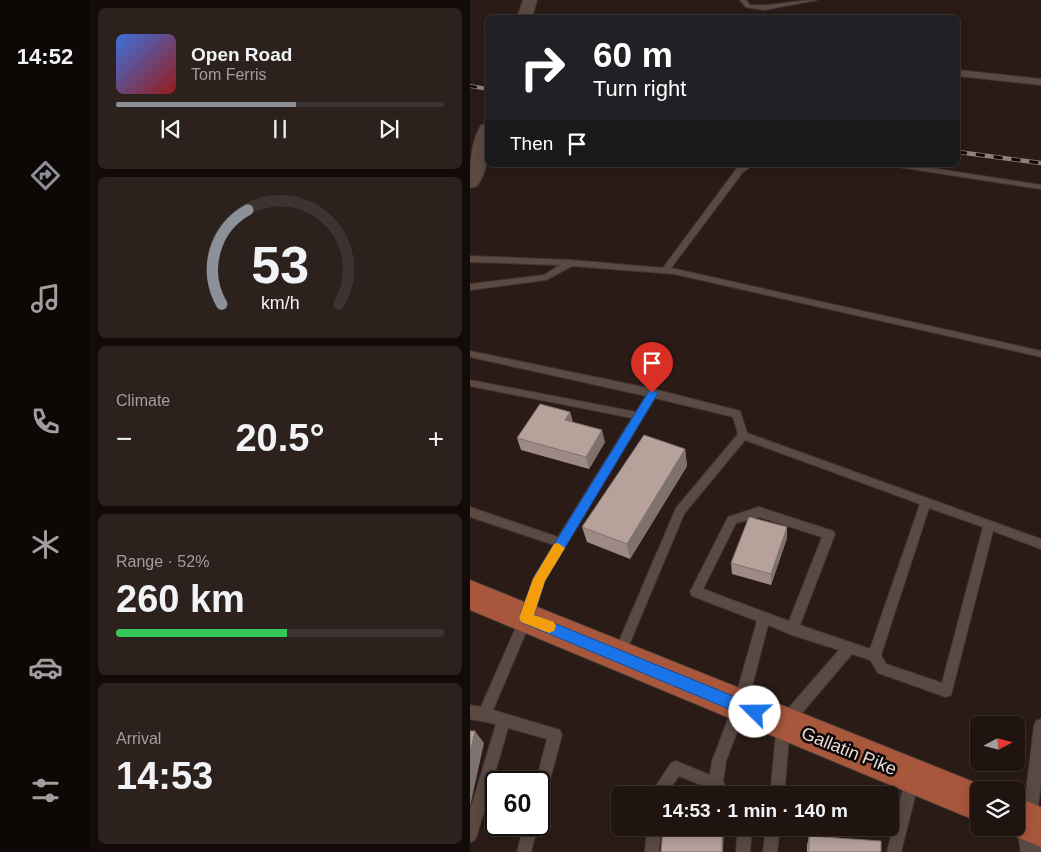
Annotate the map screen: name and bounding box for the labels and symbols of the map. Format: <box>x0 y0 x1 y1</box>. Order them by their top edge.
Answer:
pin <box>631 342 673 393</box>
position arrow <box>728 685 780 737</box>
north arrow <box>970 716 1025 771</box>
street label: Gallatin Pike <box>798 723 900 779</box>
speed limit sign: 60 <box>485 771 550 836</box>

